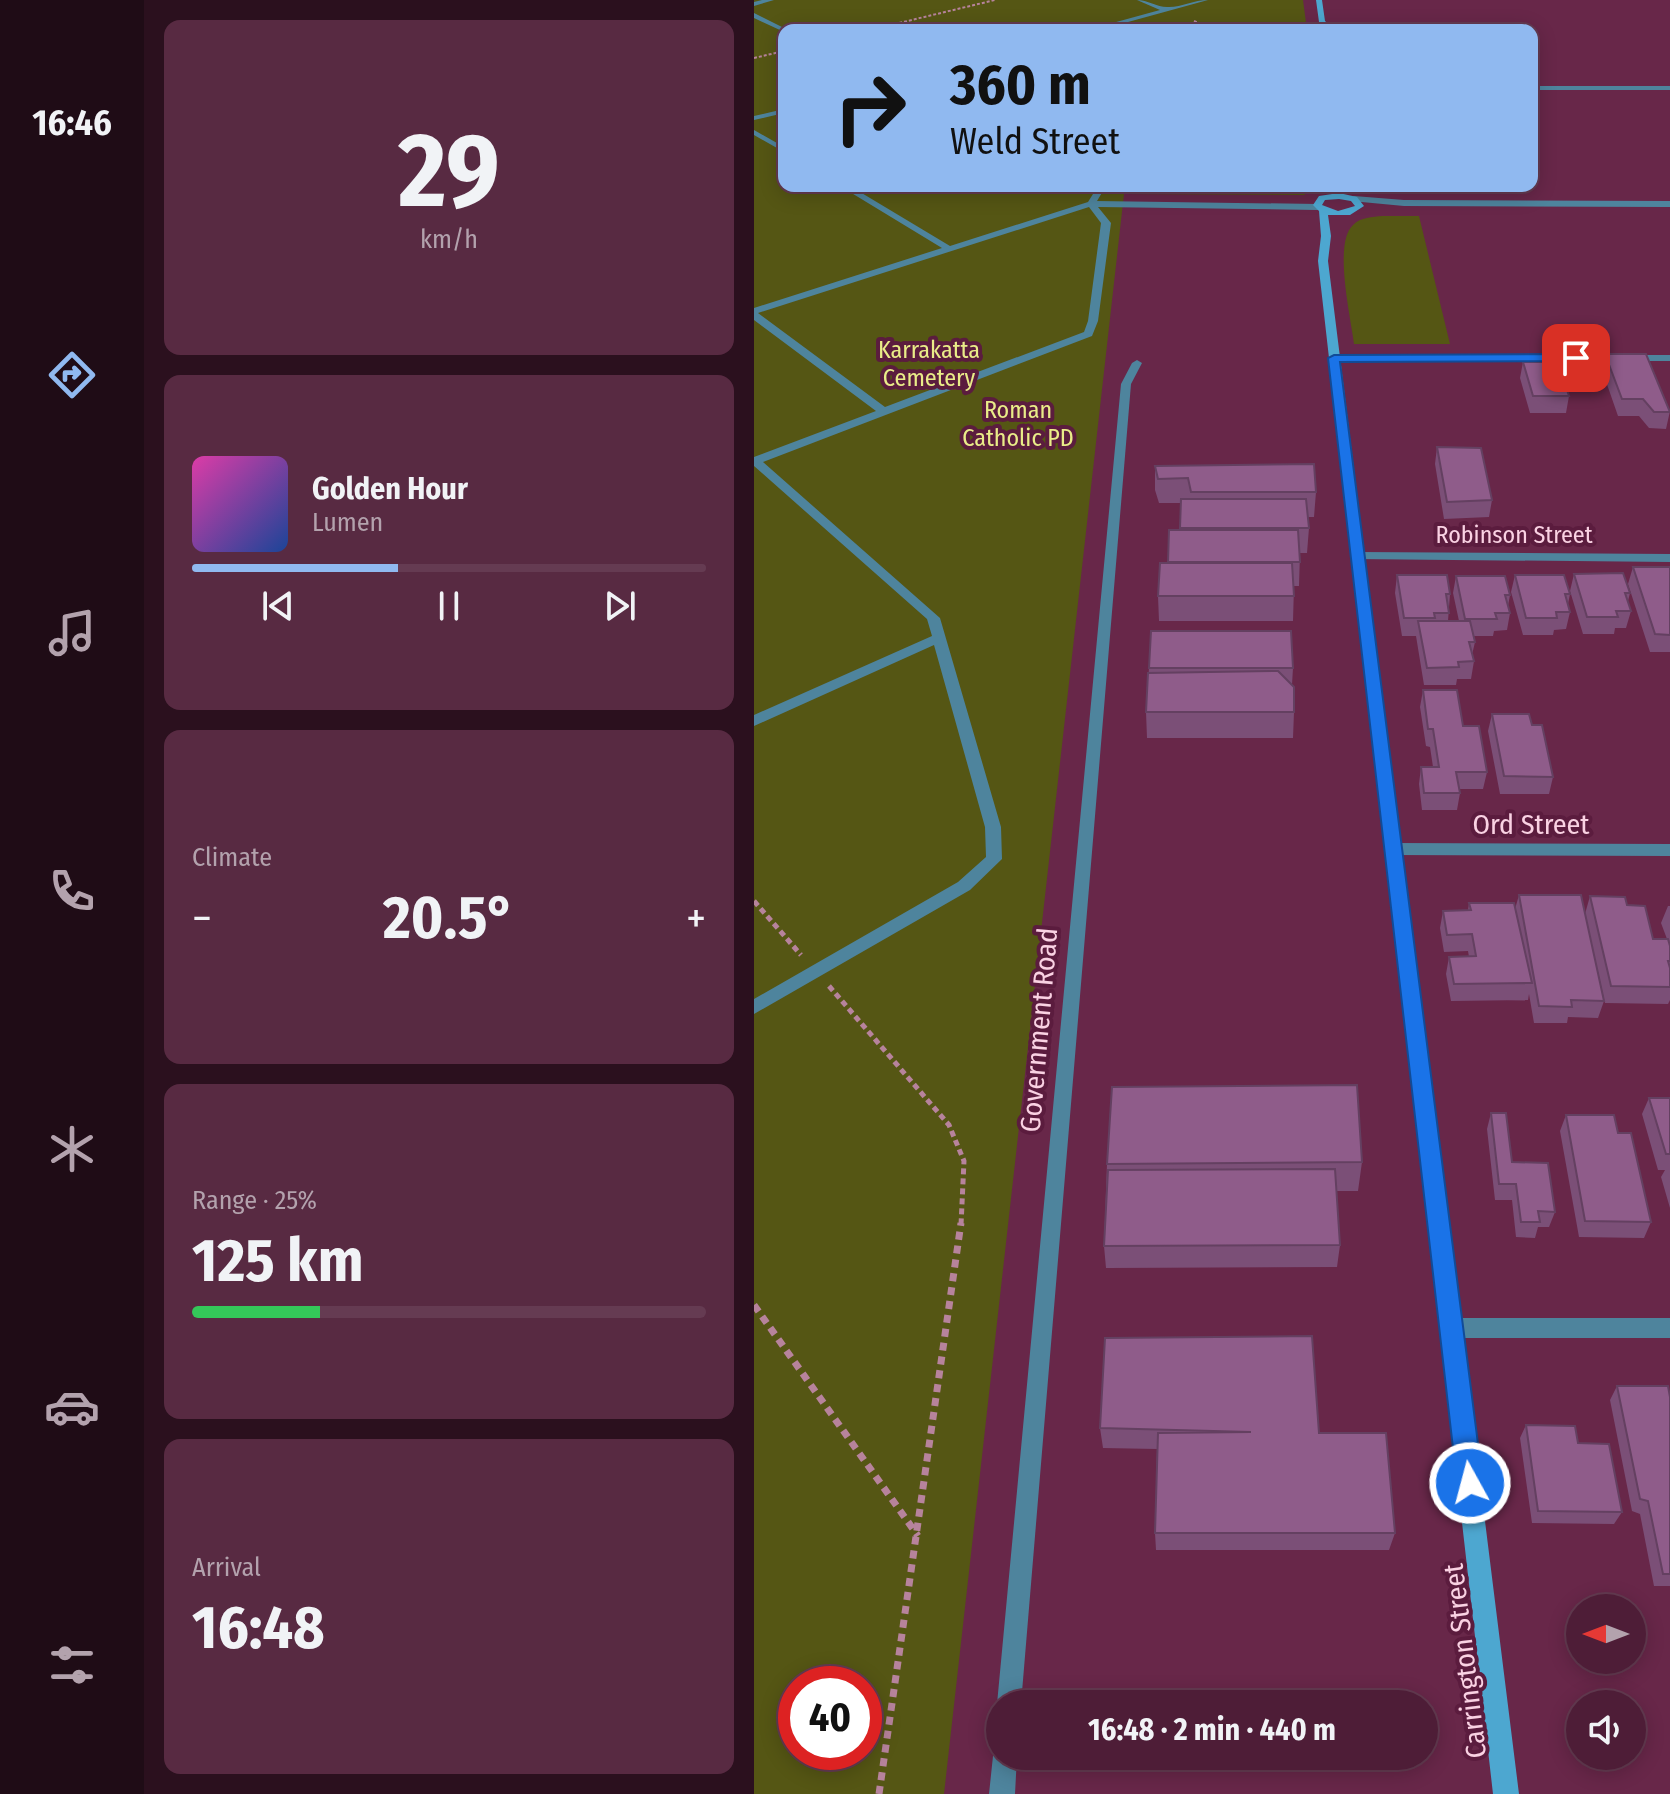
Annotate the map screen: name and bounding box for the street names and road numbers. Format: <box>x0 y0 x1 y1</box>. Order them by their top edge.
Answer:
street label: Robinson Street <box>1436 521 1593 549</box>
street label: Ord Street <box>1472 808 1590 841</box>
street label: Government Road <box>1014 926 1064 1134</box>
street label: Carrington Street <box>1437 1561 1493 1760</box>

